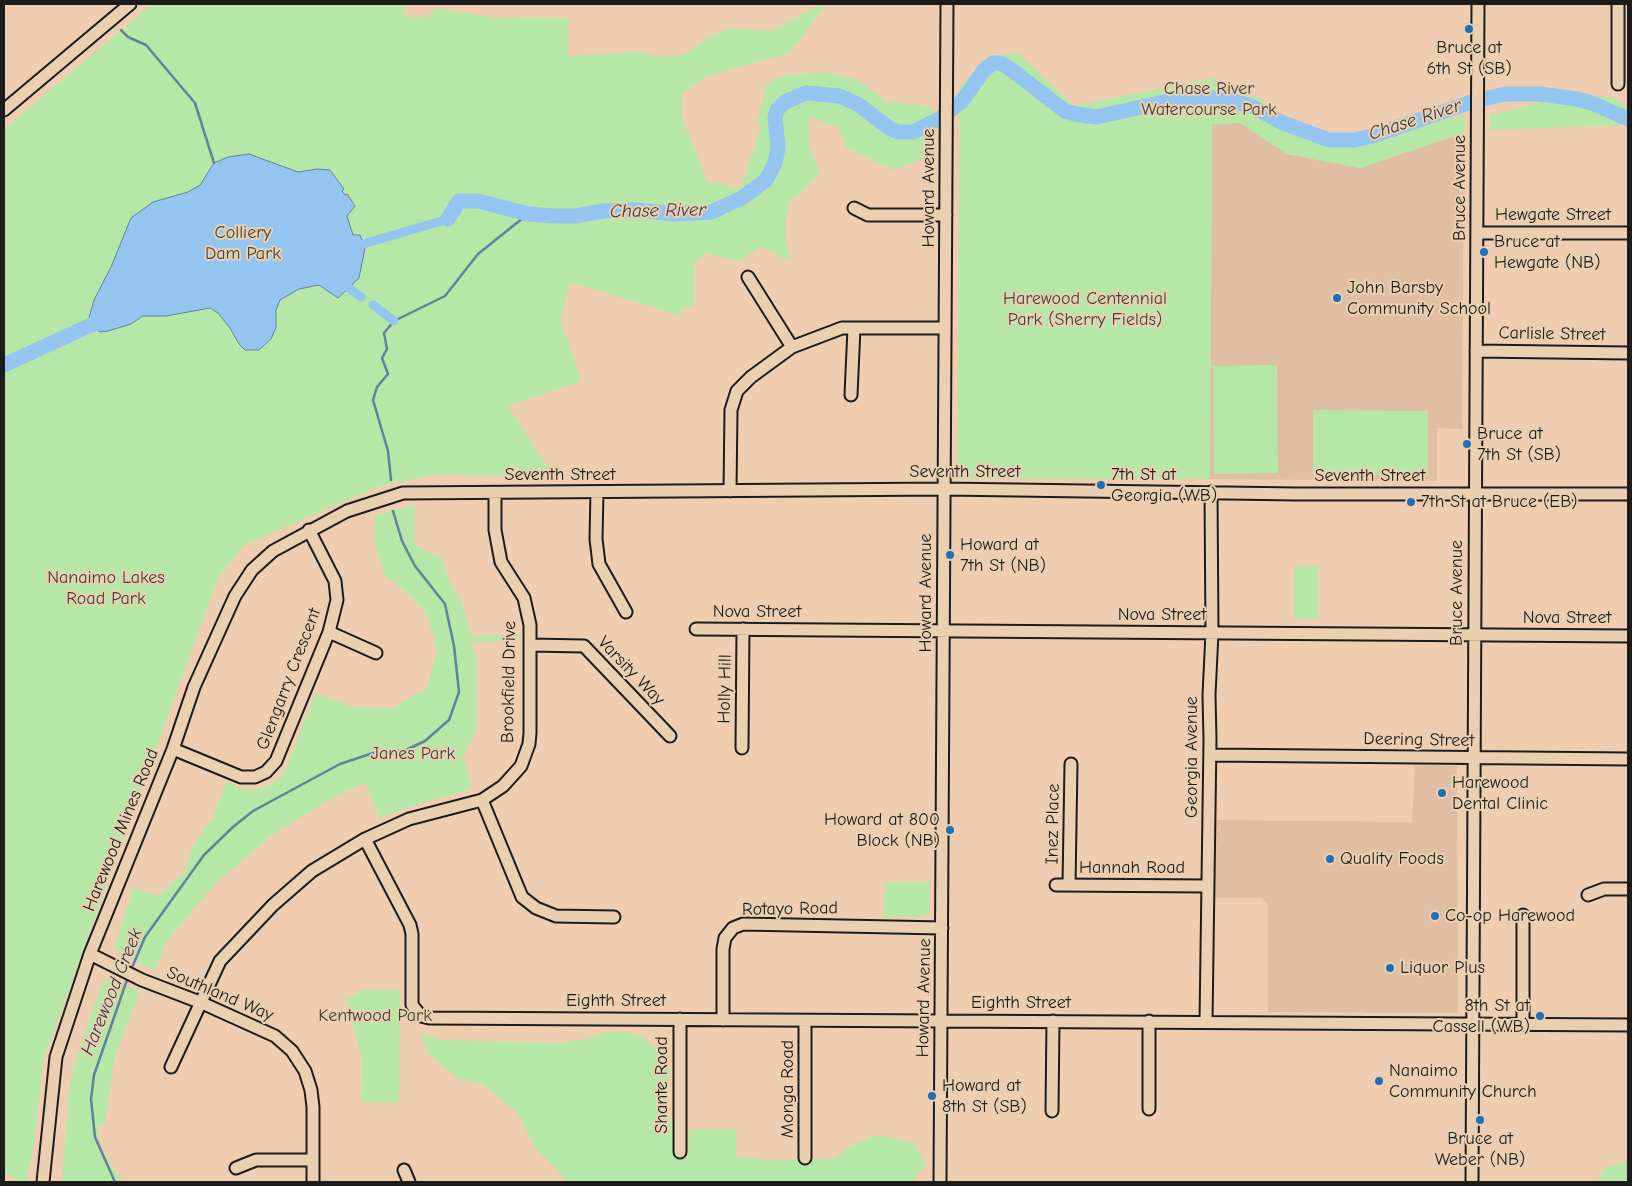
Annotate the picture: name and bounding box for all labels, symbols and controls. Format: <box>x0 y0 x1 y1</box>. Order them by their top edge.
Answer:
marker: Bruce at 6th St (SB) <box>1463 23 1475 35</box>
place label: Bruce at 6th St (SB) <box>1426 37 1512 80</box>
park label: Chase River Watercourse Park <box>1141 78 1277 120</box>
water label: Chase River <box>1366 94 1464 146</box>
street label: Howard Avenue <box>918 128 940 248</box>
street label: Bruce Avenue <box>1449 135 1471 241</box>
water label: Chase River <box>610 199 706 223</box>
street label: Hewgate Street <box>1495 204 1611 226</box>
park label: Colliery Dam Park <box>205 222 281 264</box>
place label: Bruce at Hewgate (NB) <box>1494 231 1600 274</box>
marker: Bruce at Hewgate (NB) <box>1478 246 1490 258</box>
place label: John Barsby Community School <box>1347 277 1491 320</box>
park label: Harewood Centennial Park (Sherry Fields) <box>1003 288 1167 330</box>
marker: John Barsby Community School <box>1331 292 1343 304</box>
street label: Carlisle Street <box>1498 322 1606 346</box>
place label: Bruce at 7th St (SB) <box>1477 423 1561 466</box>
marker: Bruce at 7th St (SB) <box>1461 438 1473 450</box>
street label: Seventh Street <box>910 461 1020 483</box>
street label: Seventh Street <box>505 464 615 486</box>
place label: 7th St at Georgia (WB) <box>1111 464 1217 506</box>
street label: Seventh Street <box>1315 465 1425 487</box>
marker: 7th St at Georgia (WB) <box>1095 479 1107 491</box>
place label: 7th St at Bruce (EB) <box>1421 491 1578 513</box>
marker: 7th St at Bruce (EB) <box>1405 496 1417 508</box>
street label: Howard Avenue <box>915 533 937 653</box>
place label: Howard at 7th St (NB) <box>960 534 1046 576</box>
street label: Bruce Avenue <box>1446 540 1468 646</box>
marker: Howard at 7th St (NB) <box>944 549 956 561</box>
park label: Nanaimo Lakes Road Park <box>47 567 165 610</box>
street label: Nova Street <box>713 601 801 623</box>
street label: Nova Street <box>1118 604 1206 626</box>
street label: Glengarry Crescent <box>252 605 326 753</box>
street label: Nova Street <box>1523 607 1611 629</box>
street label: Brookfield Drive <box>497 621 521 743</box>
street label: Varsity Way <box>593 632 669 710</box>
street label: Holly Hill <box>714 654 736 724</box>
street label: Georgia Avenue <box>1181 696 1203 818</box>
street label: Deering Street <box>1363 728 1475 752</box>
park label: Janes Park <box>371 743 455 765</box>
street label: Harewood Mines Road <box>78 745 164 915</box>
place label: Harewood Dental Clinic <box>1452 772 1548 814</box>
street label: Inez Place <box>1041 783 1065 865</box>
marker: Harewood Dental Clinic <box>1436 787 1448 799</box>
place label: Howard at 800 Block (NB) <box>824 809 940 852</box>
marker: Howard at 800 Block (NB) <box>944 824 956 836</box>
place label: Quality Foods <box>1340 848 1444 870</box>
marker: Quality Foods <box>1324 853 1336 865</box>
street label: Hannah Road <box>1079 857 1185 879</box>
street label: Rotayo Road <box>742 897 838 921</box>
place label: Co-op Harewood <box>1445 905 1575 927</box>
marker: Co-op Harewood <box>1429 910 1441 922</box>
water label: Harewood Creek <box>76 925 148 1059</box>
street label: Howard Avenue <box>912 938 936 1058</box>
place label: Liquor Plus <box>1400 957 1485 979</box>
street label: Southland Way <box>163 962 277 1026</box>
marker: Liquor Plus <box>1384 962 1396 974</box>
street label: Eighth Street <box>566 990 666 1012</box>
street label: Eighth Street <box>971 992 1071 1014</box>
place label: 8th St at Cassell (WB) <box>1433 995 1530 1038</box>
park label: Kentwood Park <box>318 1005 432 1027</box>
marker: 8th St at Cassell (WB) <box>1534 1010 1546 1022</box>
street label: Shante Road <box>651 1036 673 1134</box>
street label: Monga Road <box>777 1040 799 1138</box>
place label: Nanaimo Community Church <box>1389 1060 1537 1102</box>
place label: Howard at 8th St (SB) <box>942 1075 1027 1118</box>
marker: Nanaimo Community Church <box>1373 1075 1385 1087</box>
marker: Howard at 8th St (SB) <box>926 1090 938 1102</box>
marker: Bruce at Weber (NB) <box>1474 1114 1486 1126</box>
place label: Bruce at Weber (NB) <box>1435 1128 1525 1170</box>

